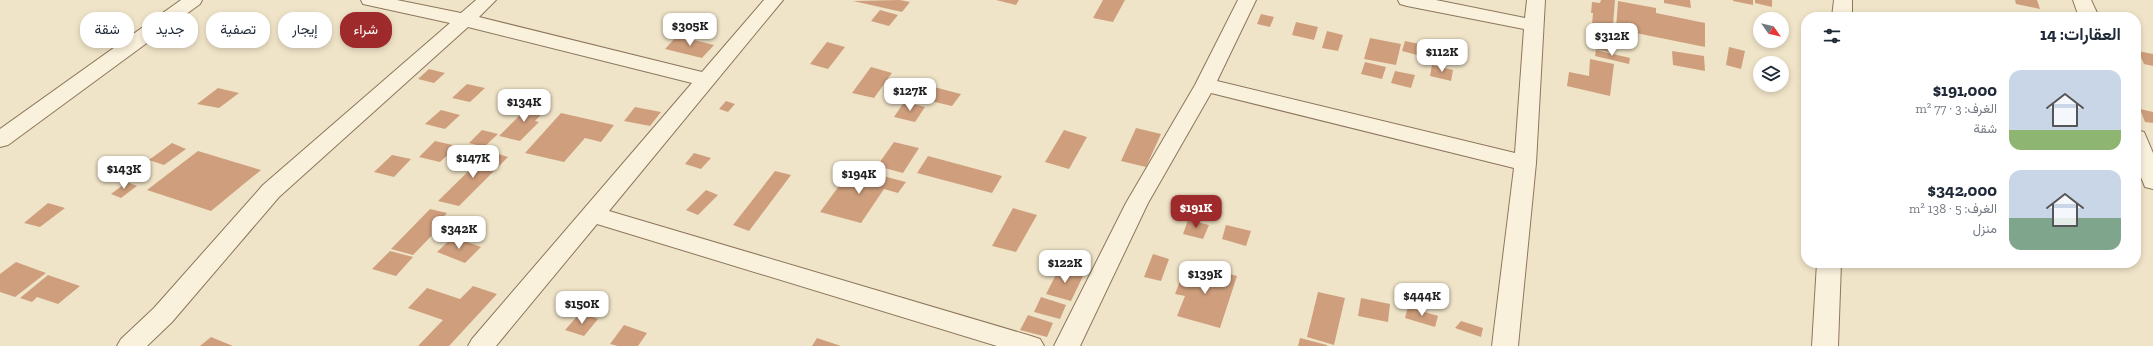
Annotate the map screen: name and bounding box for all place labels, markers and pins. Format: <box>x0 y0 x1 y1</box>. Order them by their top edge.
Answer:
pin: $305K <box>662 13 718 47</box>
pin: $312K <box>1584 23 1640 57</box>
pin: $112K <box>1414 39 1470 73</box>
pin: $127K <box>882 78 938 112</box>
pin: $134K <box>496 89 552 123</box>
pin: $147K <box>445 145 501 179</box>
pin: $143K <box>96 156 152 190</box>
pin: $194K <box>831 161 887 195</box>
pin: $191K <box>1168 195 1224 229</box>
pin: $342K <box>431 216 487 250</box>
pin: $122K <box>1037 250 1093 284</box>
pin: $139K <box>1177 261 1233 295</box>
pin: $444K <box>1394 283 1450 317</box>
pin: $150K <box>554 291 610 325</box>

